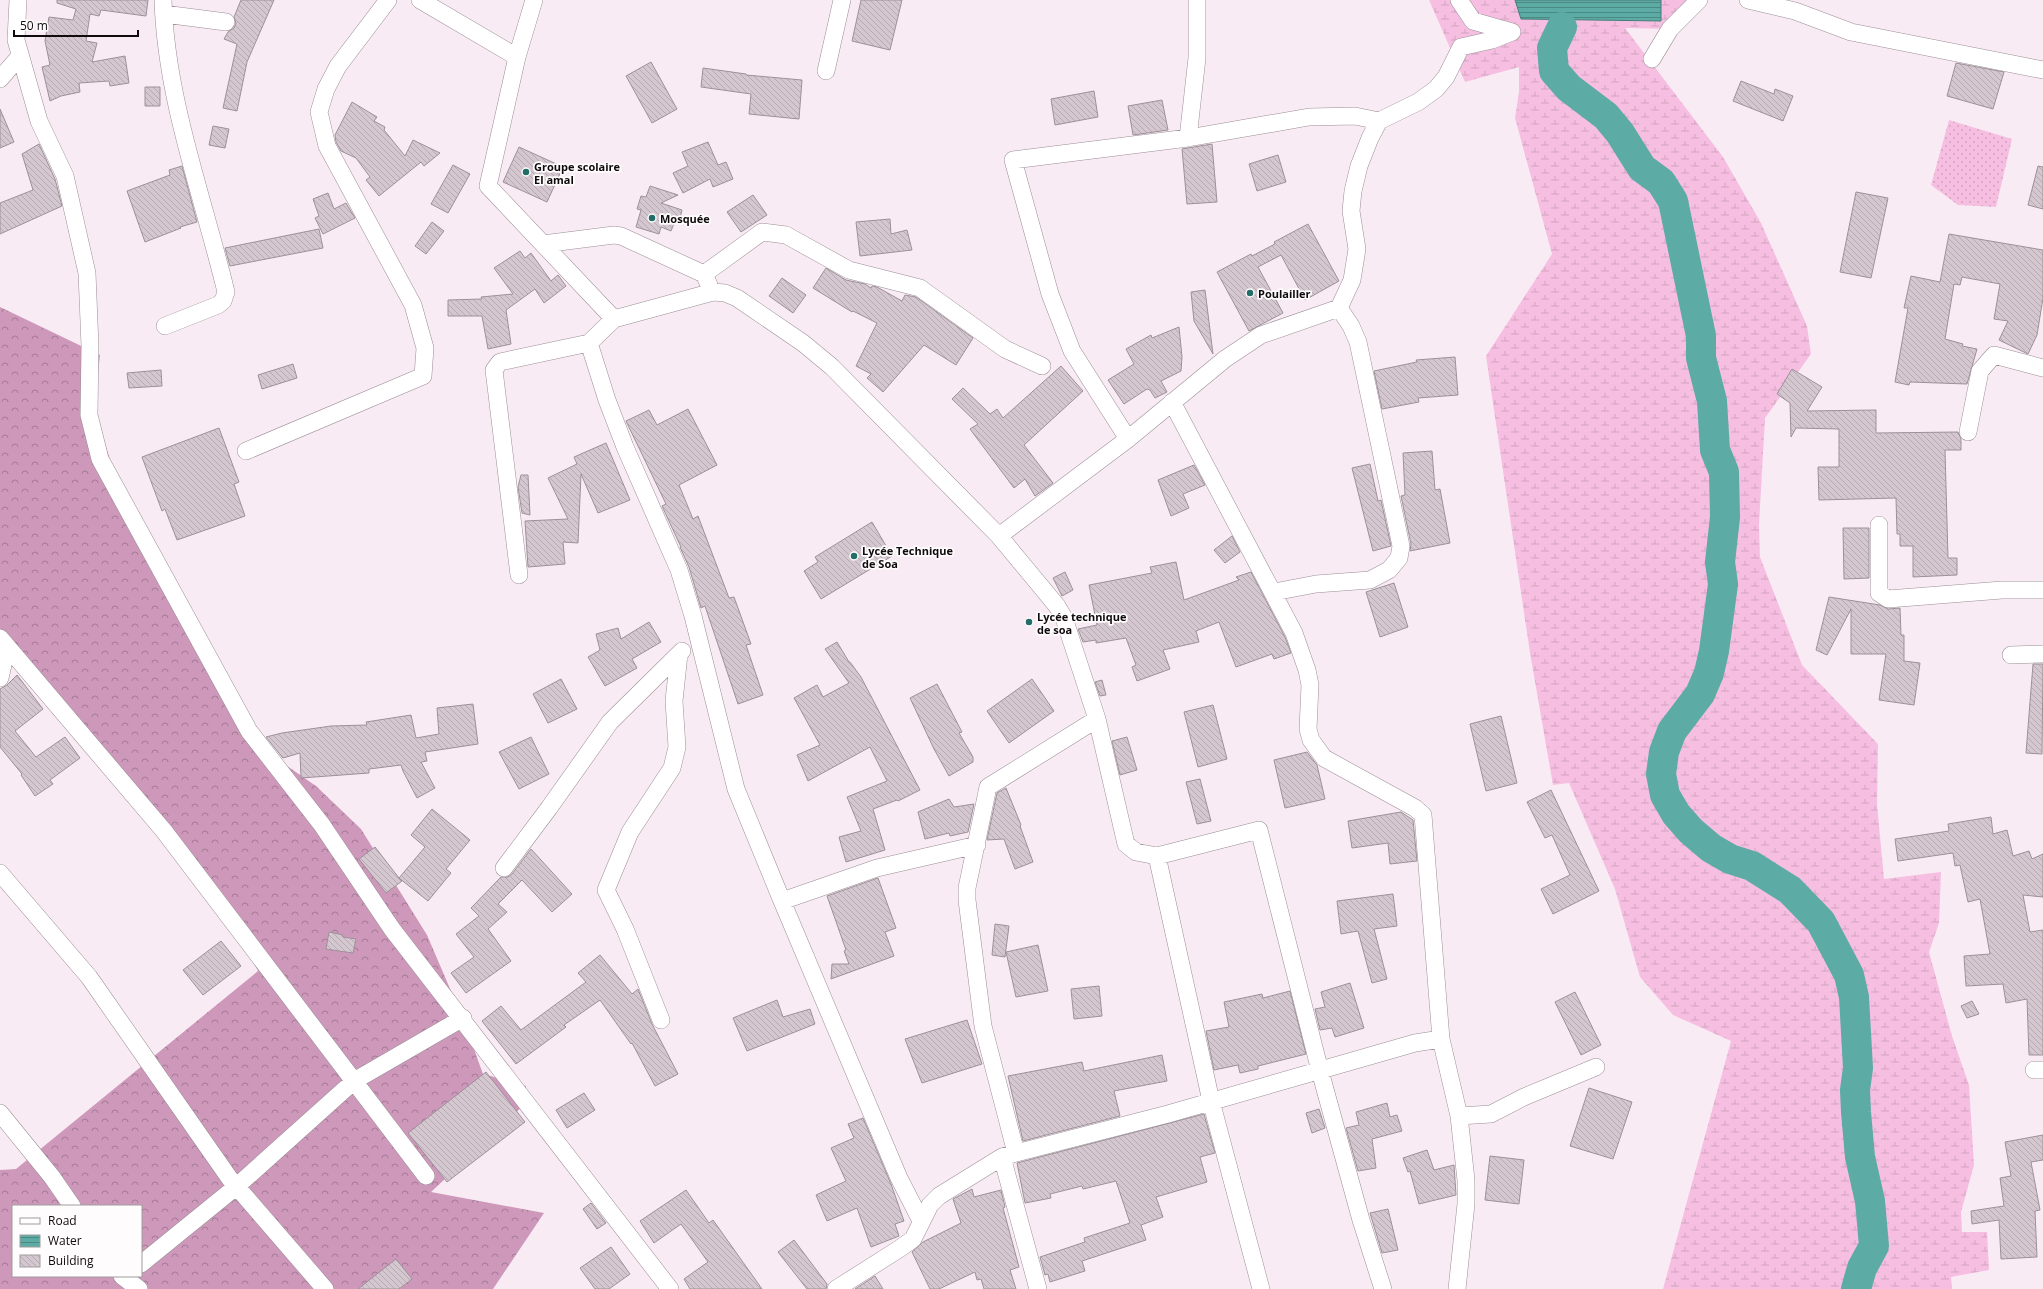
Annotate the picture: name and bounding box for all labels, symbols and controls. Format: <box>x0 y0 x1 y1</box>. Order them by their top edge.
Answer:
scale bar <box>14 12 138 38</box>
text: 50 m <box>20 17 48 34</box>
place label: Groupe scolaire El amal <box>534 159 621 187</box>
marker: Groupe scolaire El amal <box>521 167 531 177</box>
place label: Mosquée <box>660 211 710 226</box>
marker: Mosquée <box>647 213 657 223</box>
place label: Poulailler <box>1258 286 1311 301</box>
marker: Poulailler <box>1245 288 1255 298</box>
place label: Lycée Technique de Soa <box>862 543 954 571</box>
marker: Lycée Technique de Soa <box>849 551 859 561</box>
place label: Lycée technique de soa <box>1037 609 1127 637</box>
marker: Lycée technique de soa <box>1024 617 1034 627</box>
legend <box>12 1205 142 1277</box>
text: Road <box>48 1212 77 1229</box>
text: Water <box>48 1232 82 1249</box>
text: Building <box>48 1252 94 1269</box>

